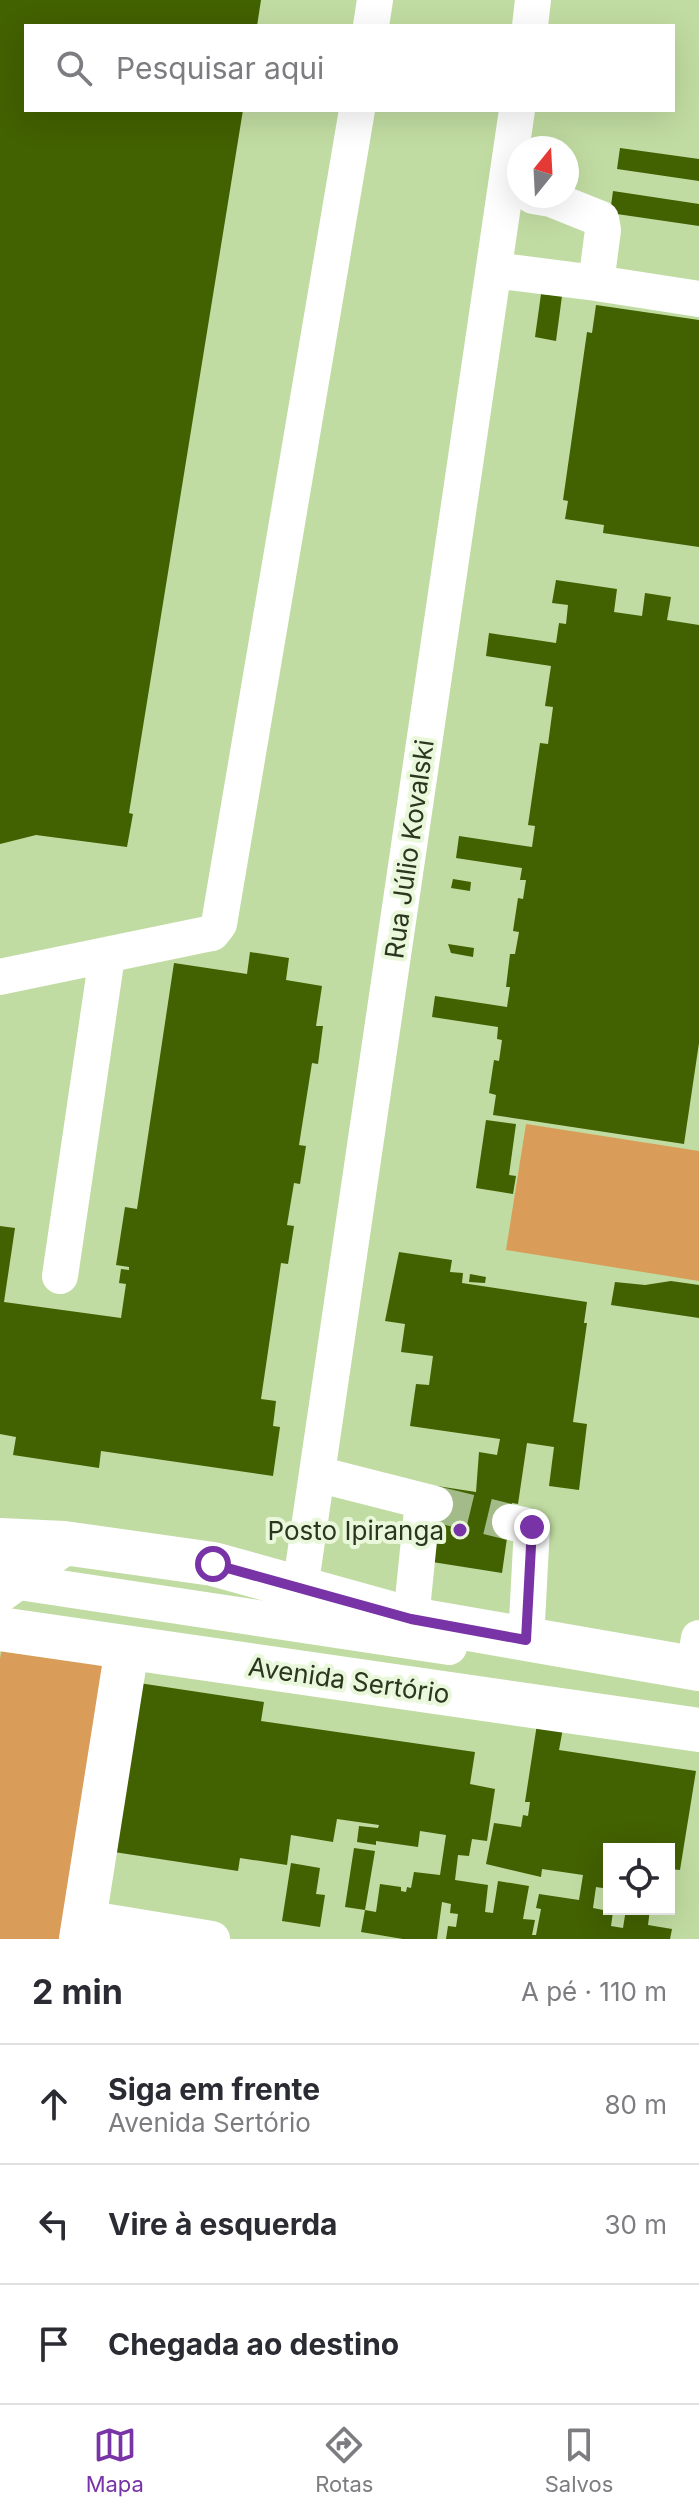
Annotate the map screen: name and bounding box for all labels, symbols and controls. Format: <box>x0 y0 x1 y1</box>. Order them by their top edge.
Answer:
search box <box>24 24 675 112</box>
icon: search <box>52 46 96 90</box>
text: Pesquisar aqui <box>116 50 324 86</box>
north arrow <box>507 136 579 208</box>
street label: Rua Júlio Kovalski <box>378 737 440 961</box>
route end <box>514 1509 550 1545</box>
place label: Posto Ipiranga <box>268 1515 444 1546</box>
marker: Posto Ipiranga <box>451 1521 469 1539</box>
route start <box>195 1546 231 1582</box>
street label: Avenida Sertório <box>246 1651 452 1709</box>
map controls <box>603 1843 675 1915</box>
button: locate <box>603 1843 675 1915</box>
text: 2 min <box>32 1971 123 2012</box>
text: A pé · 110 m <box>521 1976 667 2007</box>
text: Siga em frente <box>108 2071 320 2107</box>
icon: ahead <box>32 2082 76 2126</box>
text: 80 m <box>604 2089 667 2120</box>
text: Avenida Sertório <box>108 2107 311 2138</box>
icon: left <box>32 2202 76 2246</box>
text: Vire à esquerda <box>108 2206 337 2242</box>
text: 30 m <box>604 2209 667 2240</box>
icon: arrive <box>32 2322 76 2366</box>
text: Chegada ao destino <box>108 2326 399 2362</box>
tab: Mapa <box>86 2423 144 2497</box>
tab: Rotas <box>315 2423 373 2497</box>
tab: Salvos <box>545 2423 613 2497</box>

